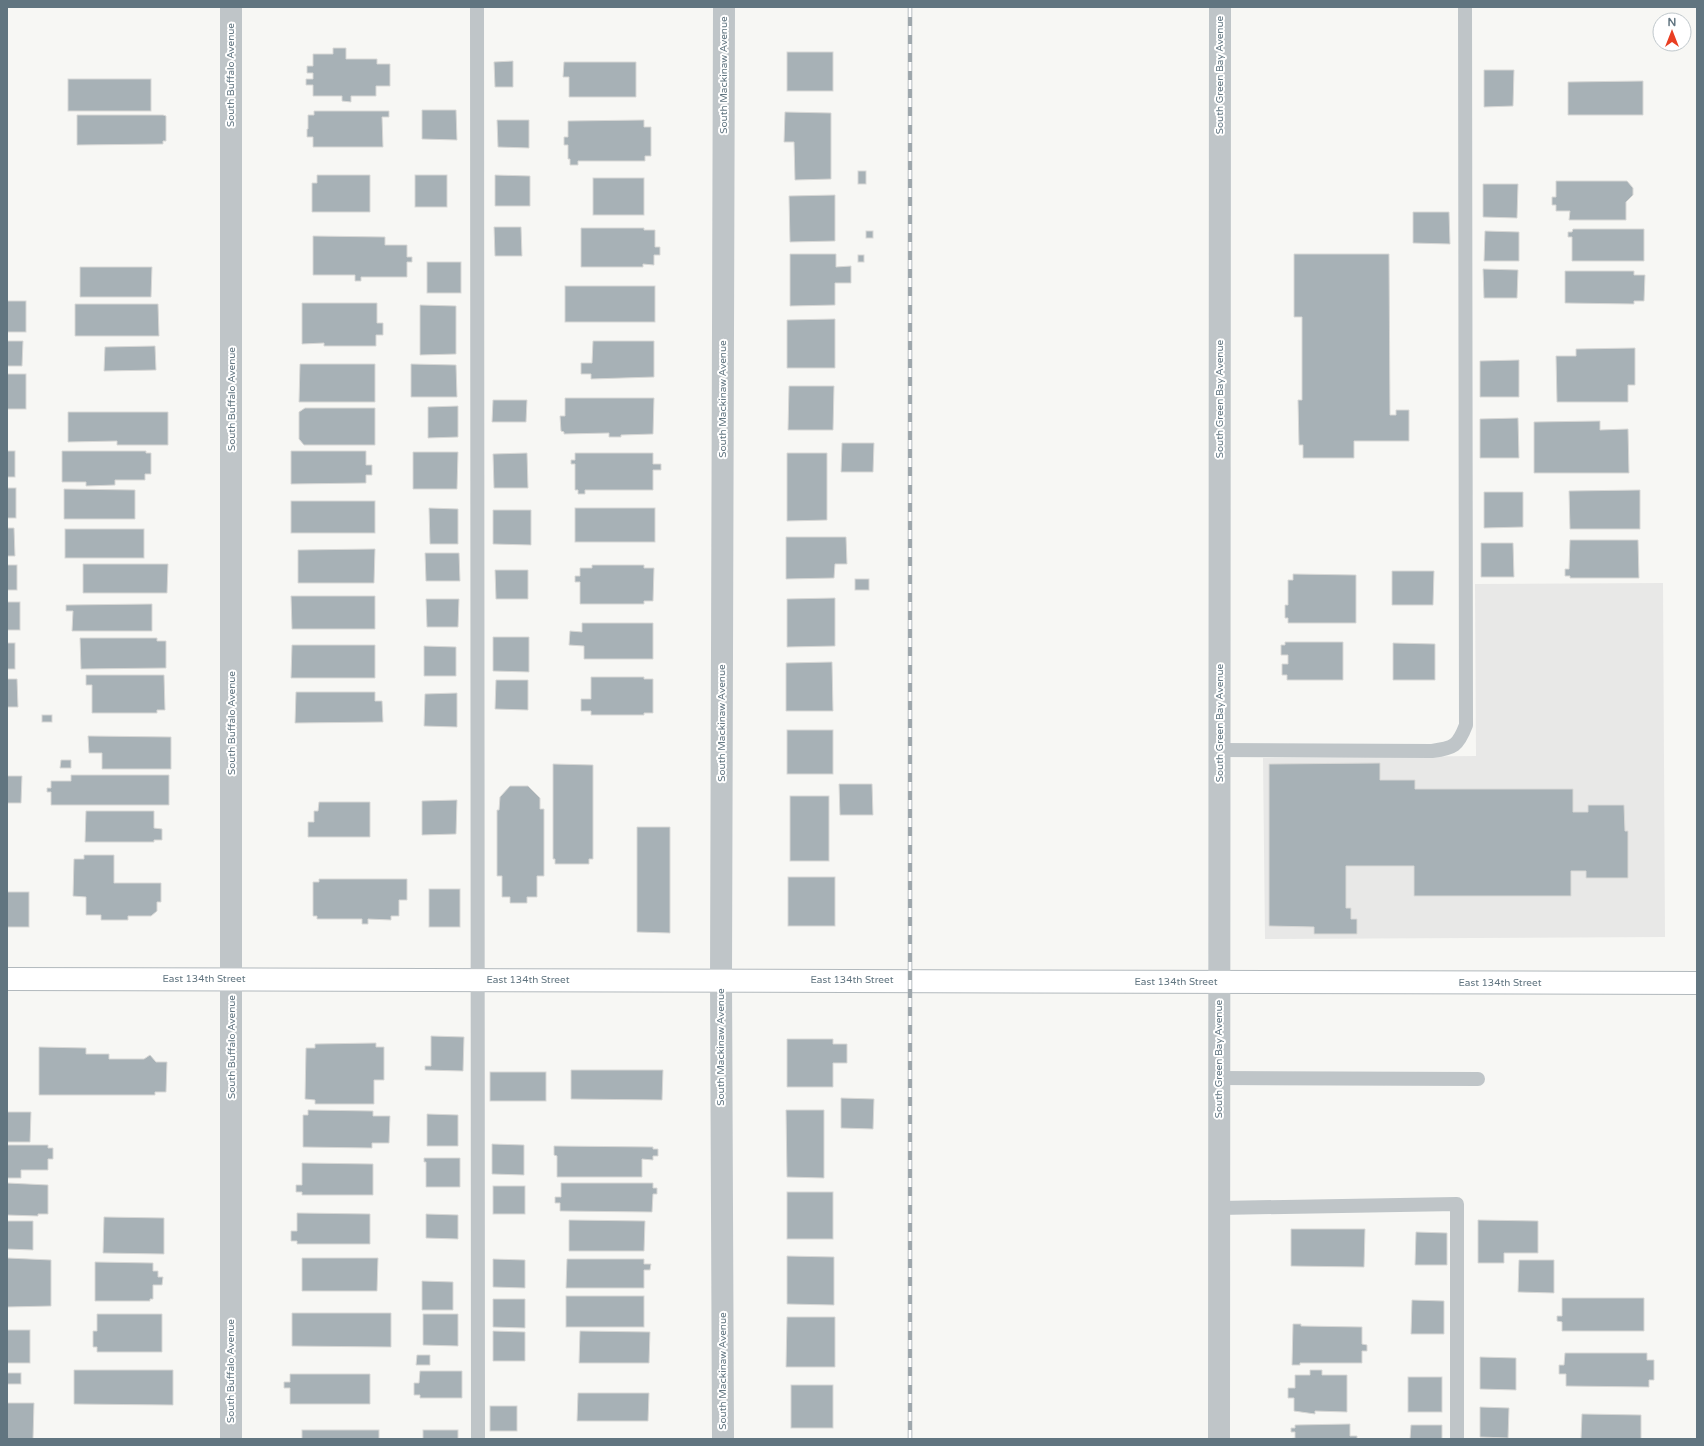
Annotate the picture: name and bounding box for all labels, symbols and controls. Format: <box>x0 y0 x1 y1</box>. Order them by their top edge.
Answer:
north arrow <box>1652 12 1692 52</box>
street label: South Mackinaw Avenue <box>718 16 730 134</box>
street label: South Green Bay Avenue <box>1214 16 1226 134</box>
text: N <box>1668 16 1676 29</box>
street label: South Buffalo Avenue <box>225 23 237 127</box>
street label: South Mackinaw Avenue <box>717 340 729 458</box>
street label: South Green Bay Avenue <box>1214 340 1226 458</box>
street label: South Buffalo Avenue <box>226 347 238 451</box>
street label: South Mackinaw Avenue <box>716 664 728 782</box>
street label: South Green Bay Avenue <box>1214 664 1226 782</box>
street label: South Buffalo Avenue <box>226 671 238 775</box>
street label: East 134th Street <box>162 973 246 985</box>
street label: East 134th Street <box>486 974 570 986</box>
street label: East 134th Street <box>810 974 894 986</box>
street label: East 134th Street <box>1134 976 1218 988</box>
street label: East 134th Street <box>1458 977 1542 989</box>
street label: South Mackinaw Avenue <box>715 988 727 1106</box>
street label: South Buffalo Avenue <box>226 995 238 1099</box>
street label: South Green Bay Avenue <box>1213 1000 1225 1118</box>
street label: South Mackinaw Avenue <box>717 1312 729 1430</box>
street label: South Buffalo Avenue <box>225 1319 237 1423</box>

